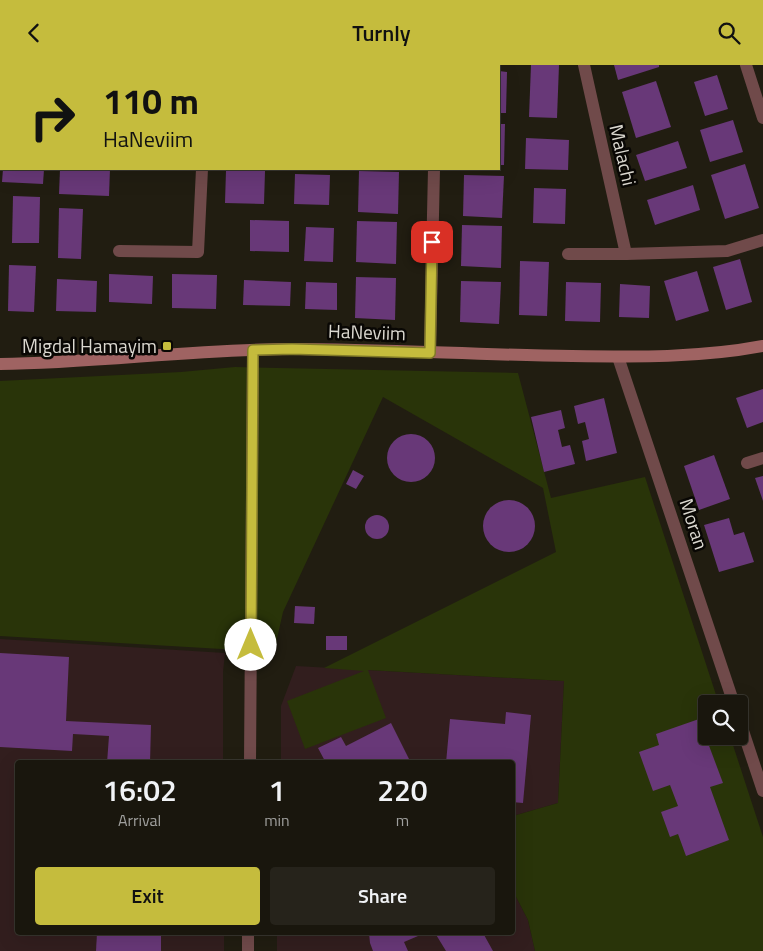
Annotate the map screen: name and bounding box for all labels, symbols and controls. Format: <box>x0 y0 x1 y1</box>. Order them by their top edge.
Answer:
text: Turnly <box>352 16 411 50</box>
icon: back <box>20 19 48 47</box>
icon: search <box>715 19 743 47</box>
text: 110 m <box>103 74 199 128</box>
icon: right <box>20 85 85 150</box>
street label: Malachi <box>602 121 645 188</box>
text: HaNeviim <box>103 122 193 156</box>
pin <box>411 221 453 263</box>
icon: arrive <box>418 228 446 256</box>
street label: HaNeviim <box>328 316 406 347</box>
place label: Migdal Hamayim <box>22 331 157 360</box>
marker: Migdal Hamayim <box>161 340 173 352</box>
street label: Moran <box>673 495 716 553</box>
position arrow <box>224 618 276 670</box>
map controls <box>698 695 748 745</box>
button: search <box>698 695 748 745</box>
text: 16:02 <box>102 767 177 813</box>
text: 1 <box>269 767 285 813</box>
text: 220 <box>377 767 428 813</box>
text: Arrival <box>118 808 161 832</box>
text: min <box>264 808 290 832</box>
text: m <box>396 808 409 832</box>
button: Exit <box>35 867 260 925</box>
button: Share <box>270 867 495 925</box>

